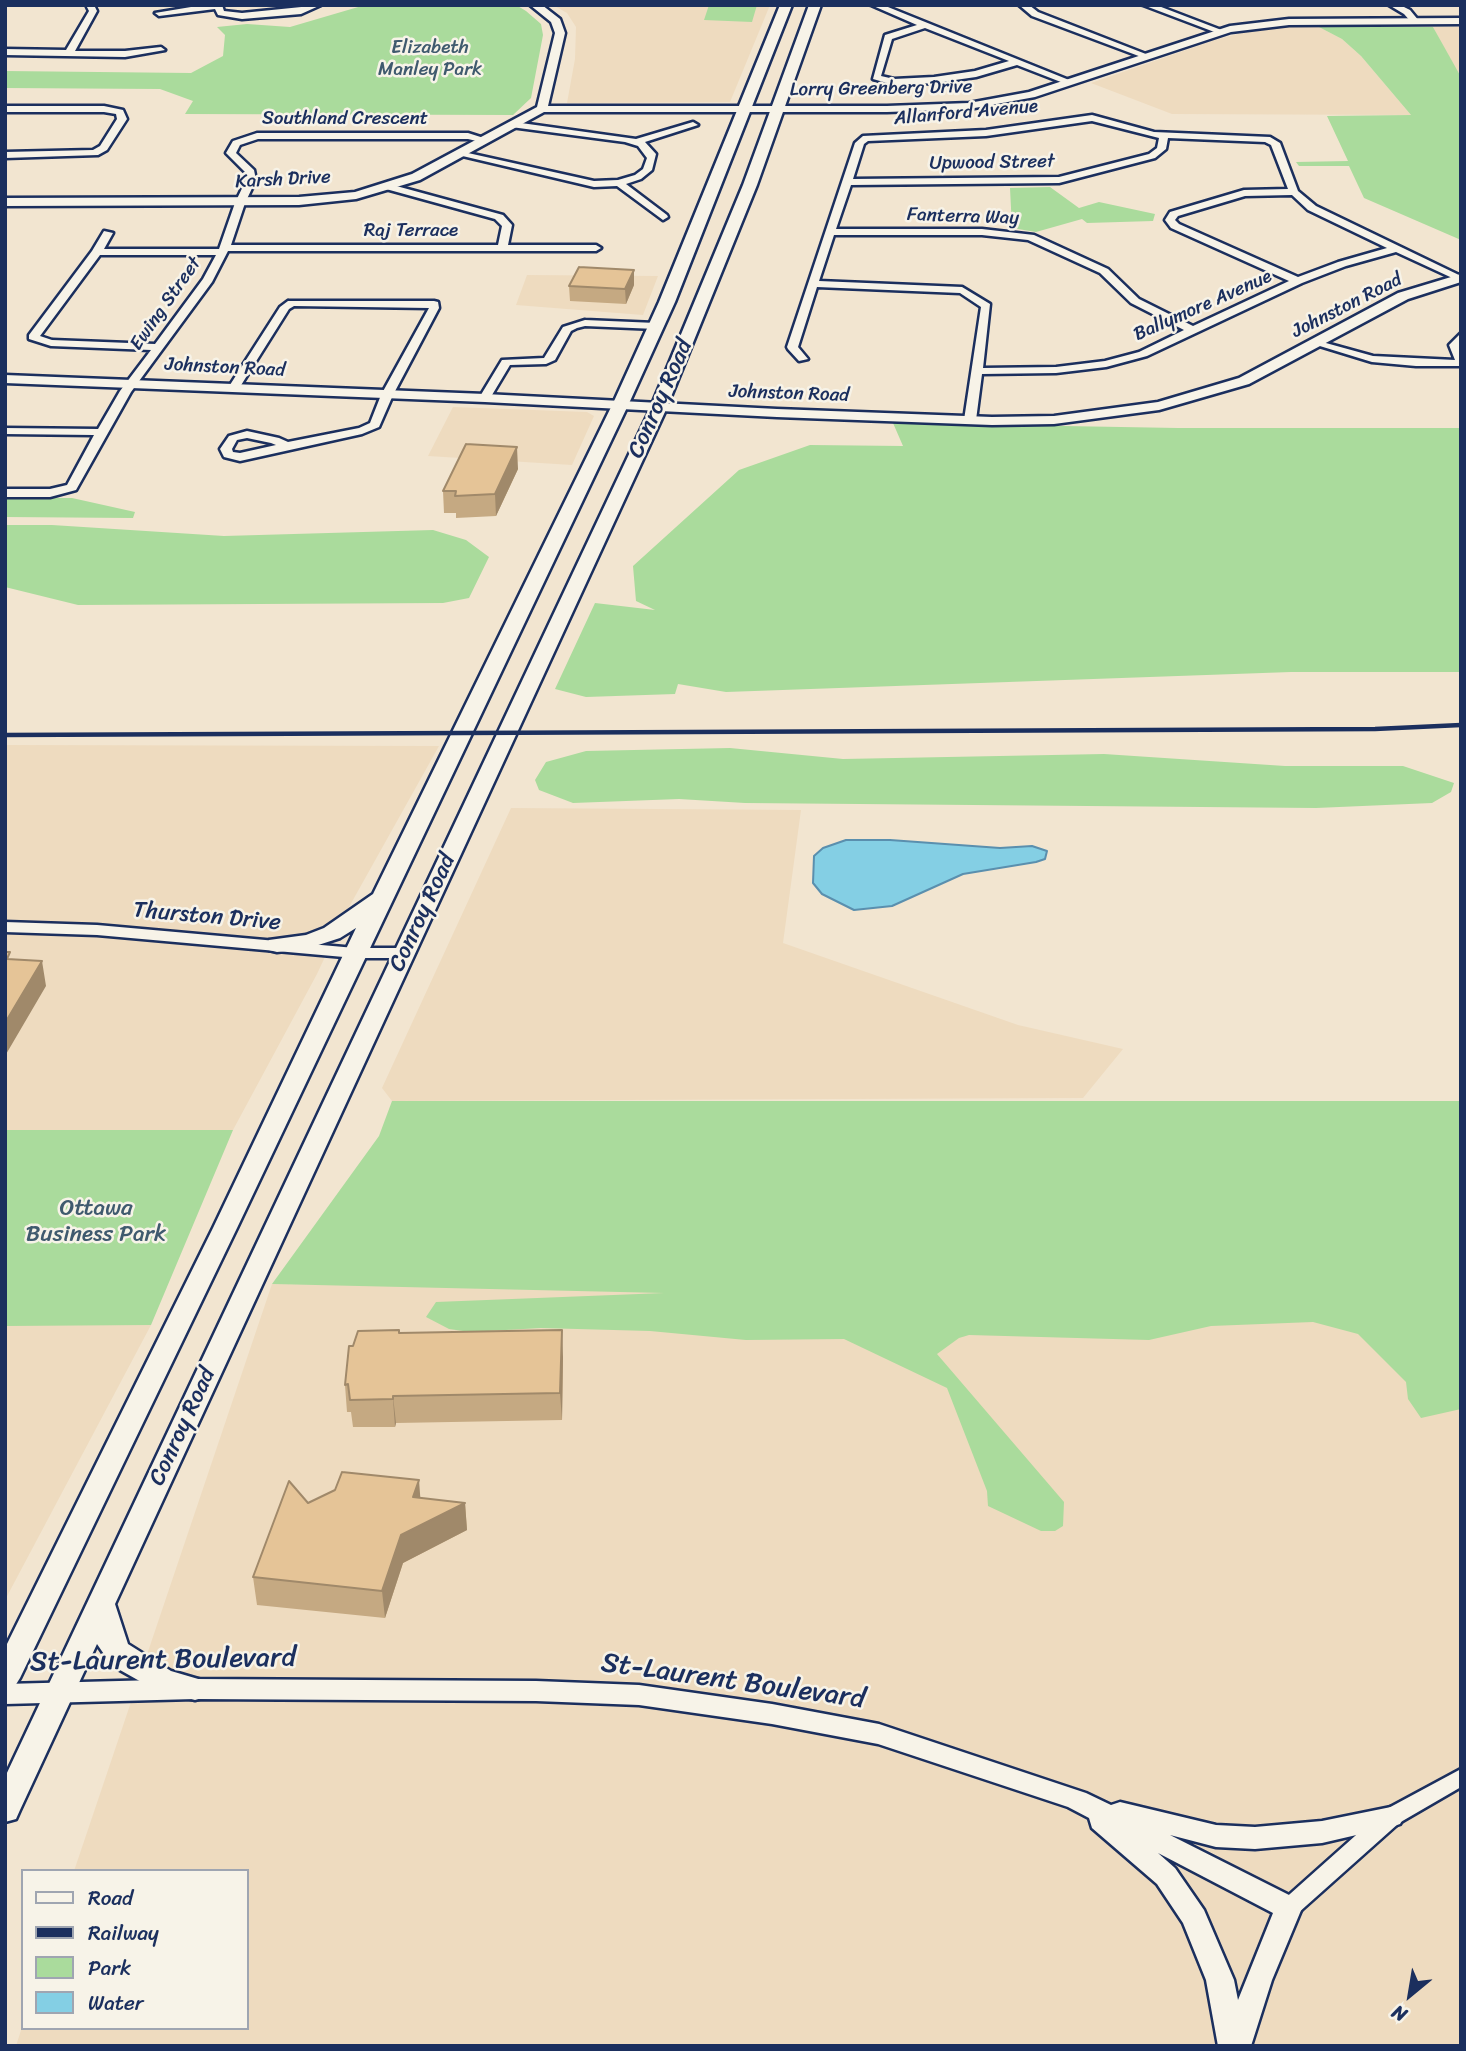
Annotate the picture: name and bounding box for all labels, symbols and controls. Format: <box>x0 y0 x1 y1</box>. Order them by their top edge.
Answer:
park label: Elizabeth Manley Park <box>378 37 482 81</box>
street label: Lorry Greenberg Drive <box>789 76 973 102</box>
street label: Allanford Avenue <box>893 95 1039 131</box>
street label: Southland Crescent <box>262 108 428 130</box>
street label: Upwood Street <box>929 151 1055 175</box>
street label: Karsh Drive <box>235 166 331 194</box>
street label: Fanterra Way <box>906 204 1020 230</box>
street label: Raj Terrace <box>364 220 458 242</box>
street label: Ewing Street <box>125 253 207 355</box>
street label: Ballymore Avenue <box>1130 265 1276 347</box>
street label: Johnston Road <box>1288 269 1406 343</box>
street label: Conroy Road <box>623 336 699 462</box>
street label: Johnston Road <box>164 353 286 383</box>
street label: Johnston Road <box>728 381 850 407</box>
street label: Conroy Road <box>384 850 462 976</box>
street label: Thurston Drive <box>132 897 282 937</box>
park label: Ottawa Business Park <box>26 1195 166 1249</box>
street label: Conroy Road <box>144 1364 222 1490</box>
street label: St-Laurent Boulevard <box>30 1642 296 1680</box>
street label: St-Laurent Boulevard <box>599 1647 867 1717</box>
legend <box>21 1869 248 2030</box>
text: Road <box>88 1879 133 1917</box>
text: Railway <box>88 1914 159 1952</box>
text: Park <box>88 1949 131 1987</box>
north arrow <box>1375 1960 1445 2030</box>
text: Water <box>88 1984 143 2022</box>
text: N <box>1385 1996 1413 2031</box>

